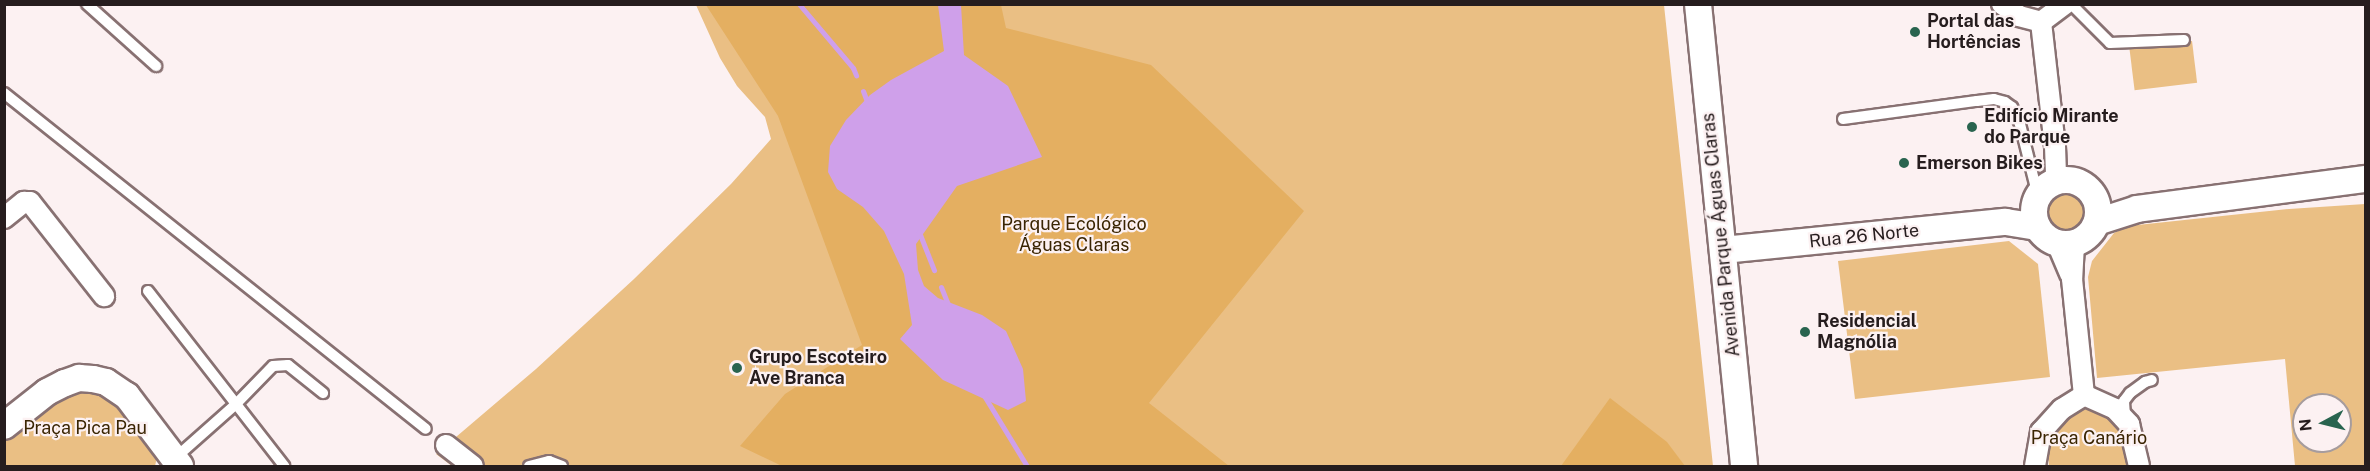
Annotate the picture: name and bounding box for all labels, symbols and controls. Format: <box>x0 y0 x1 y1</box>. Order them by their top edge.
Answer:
place label: Portal das Hortências <box>1927 11 2021 54</box>
marker: Portal das Hortências <box>1908 25 1922 39</box>
place label: Edifício Mirante do Parque <box>1984 106 2119 148</box>
street label: Avenida Parque Águas Claras <box>1697 112 1745 358</box>
marker: Edifício Mirante do Parque <box>1965 120 1979 134</box>
place label: Emerson Bikes <box>1916 152 2043 174</box>
marker: Emerson Bikes <box>1897 156 1911 170</box>
park label: Parque Ecológico Águas Claras <box>1001 214 1147 256</box>
street label: Rua 26 Norte <box>1808 219 1920 253</box>
place label: Residencial Magnólia <box>1817 311 1917 354</box>
marker: Residencial Magnólia <box>1798 325 1812 339</box>
place label: Grupo Escoteiro Ave Branca <box>749 347 887 389</box>
marker: Grupo Escoteiro Ave Branca <box>730 361 744 375</box>
north arrow <box>2292 393 2352 453</box>
park label: Praça Pica Pau <box>23 417 147 439</box>
text: N <box>2295 418 2316 432</box>
park label: Praça Canário <box>2031 427 2147 449</box>

